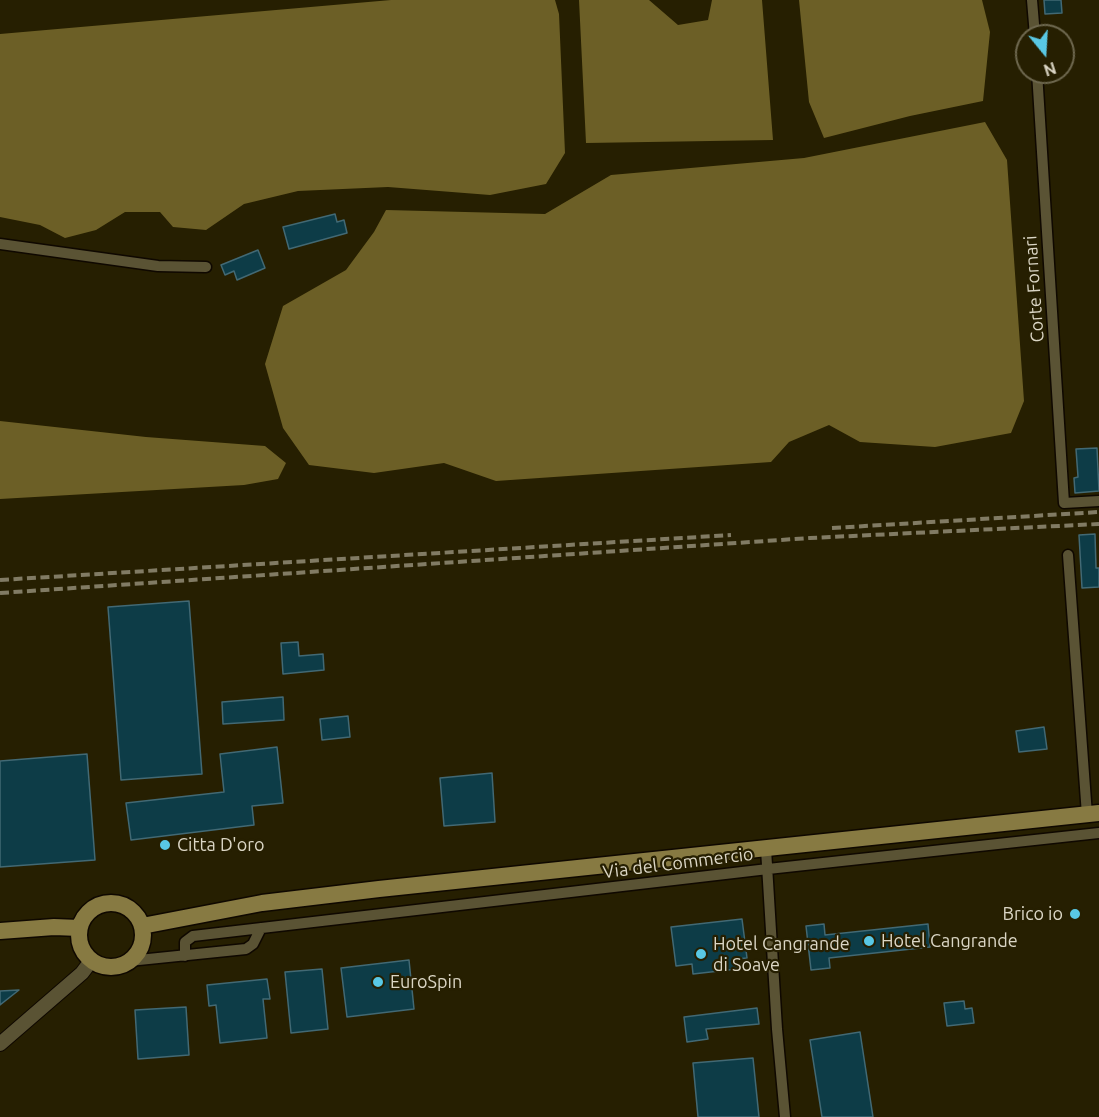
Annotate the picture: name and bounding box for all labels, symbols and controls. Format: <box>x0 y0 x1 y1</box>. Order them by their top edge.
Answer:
north arrow <box>1015 24 1075 84</box>
text: N <box>1041 59 1058 80</box>
street label: Corte Fornari <box>1019 235 1049 343</box>
place label: Citta D'oro <box>177 834 265 856</box>
marker: Citta D'oro <box>158 838 172 852</box>
street label: Via del Commercio <box>601 843 755 883</box>
place label: Brico io <box>1003 903 1063 925</box>
marker: Brico io <box>1068 907 1082 921</box>
place label: Hotel Cangrande <box>881 930 1018 952</box>
place label: Hotel Cangrande di Soave <box>713 933 850 976</box>
marker: Hotel Cangrande <box>862 934 876 948</box>
marker: Hotel Cangrande di Soave <box>694 947 708 961</box>
place label: EuroSpin <box>390 971 462 993</box>
marker: EuroSpin <box>371 975 385 989</box>

